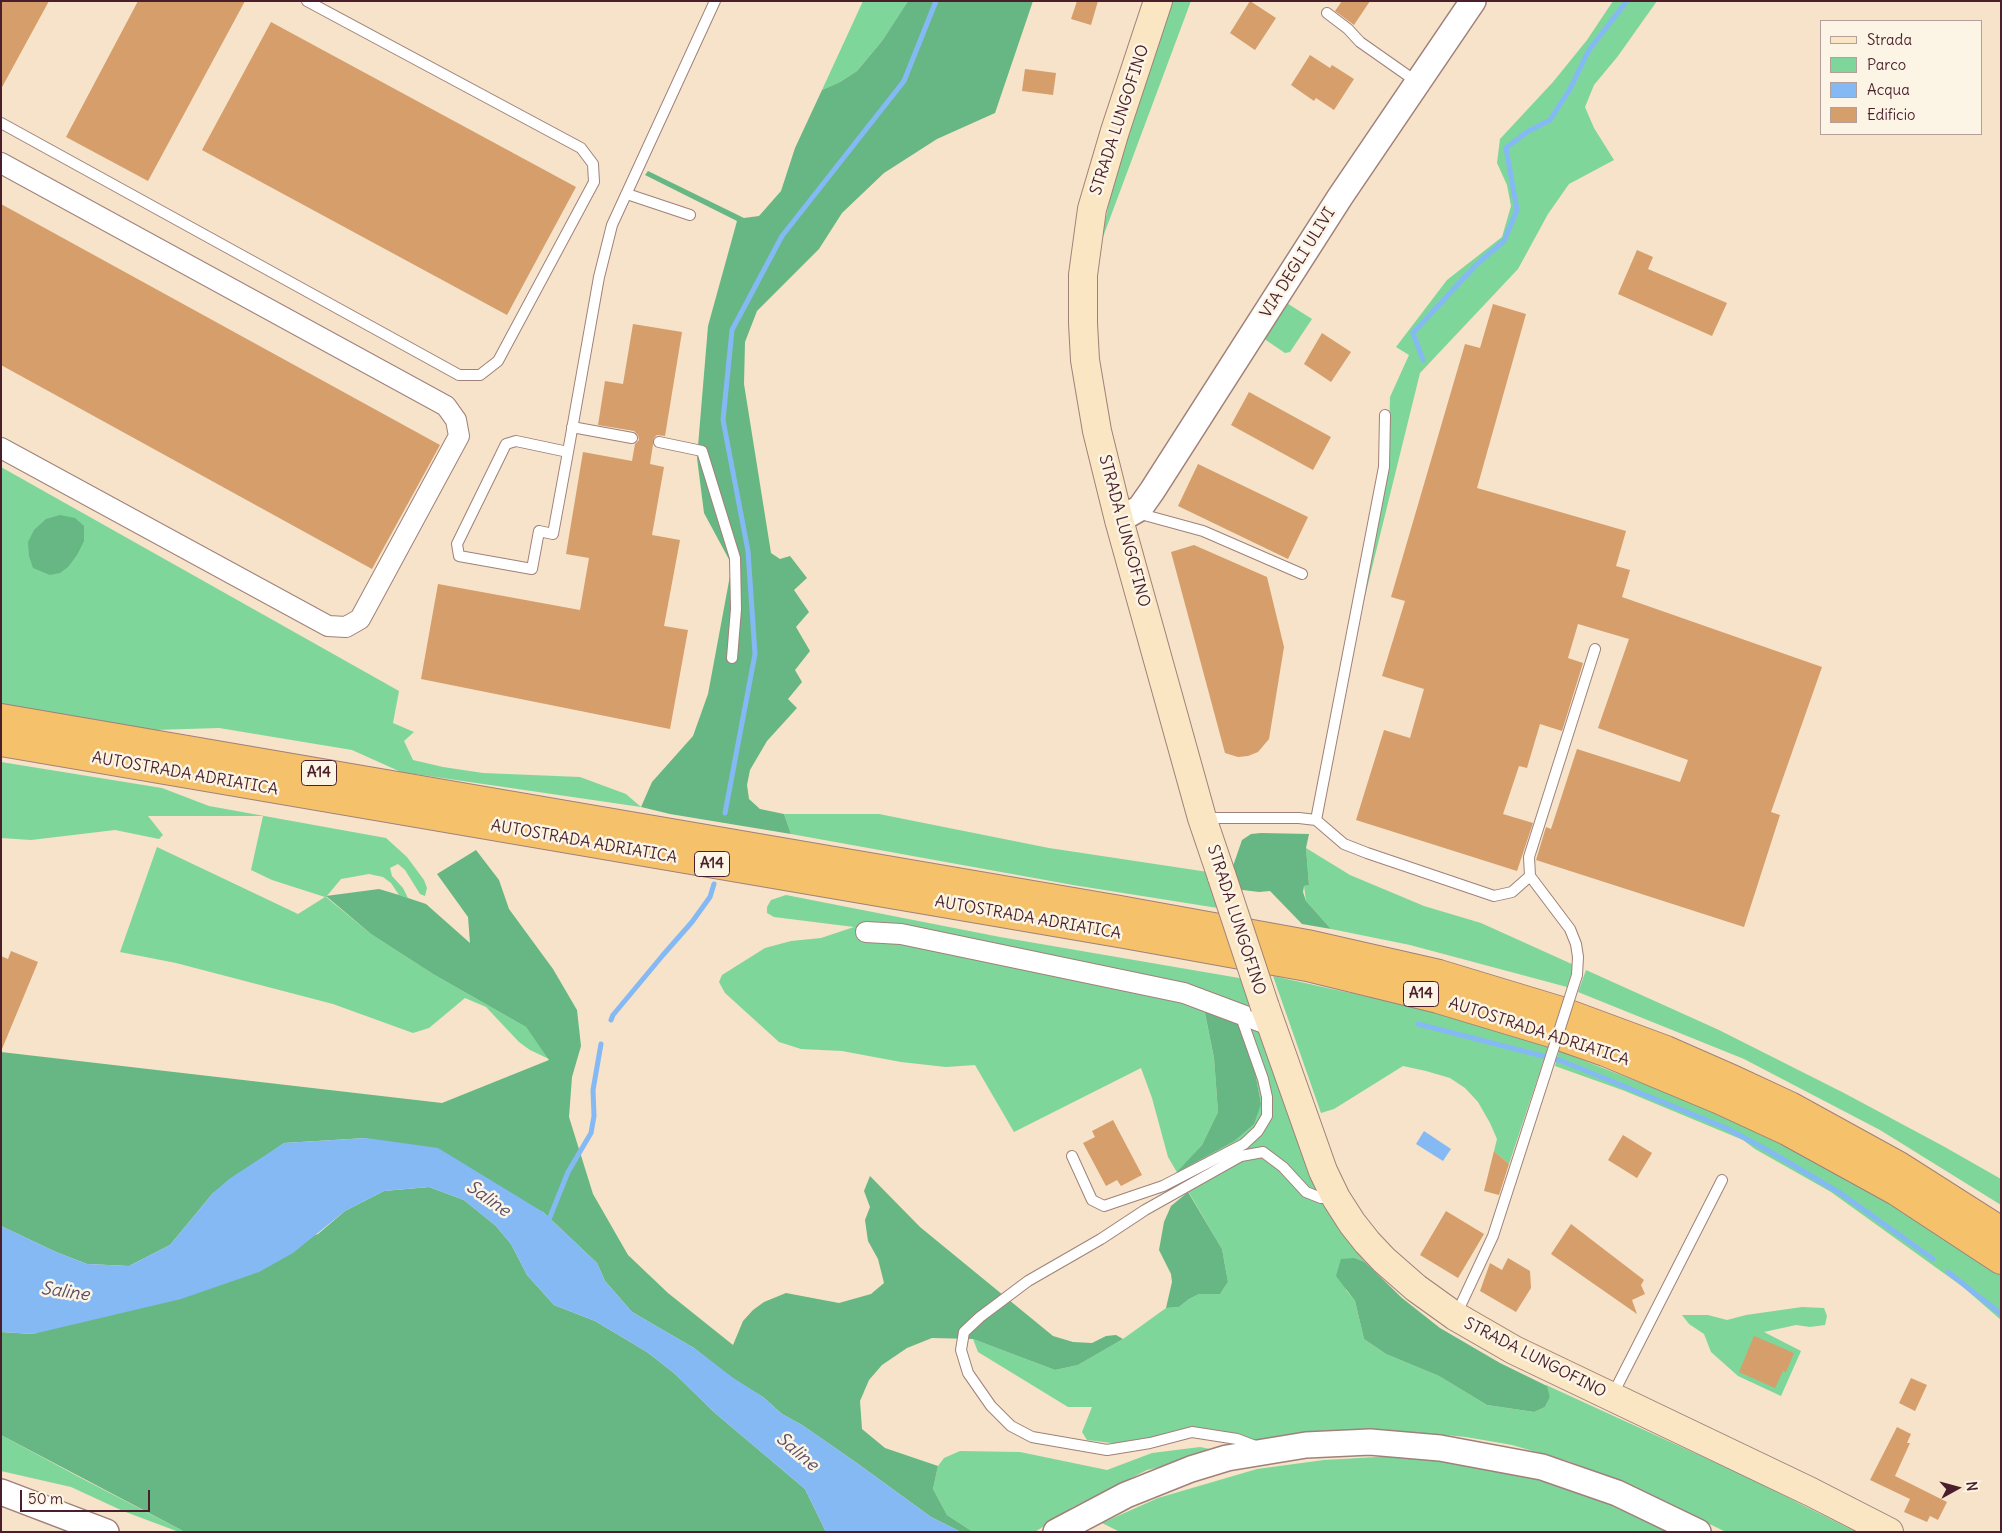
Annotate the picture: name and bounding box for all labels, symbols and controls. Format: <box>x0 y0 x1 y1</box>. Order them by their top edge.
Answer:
legend <box>1820 20 1982 135</box>
text: Strada <box>1867 30 1912 49</box>
street label: STRADA LUNGOFINO <box>1087 42 1153 198</box>
text: Parco <box>1867 55 1906 74</box>
text: Acqua <box>1867 80 1910 99</box>
text: Edificio <box>1867 105 1915 124</box>
street label: VIA DEGLI ULIVI <box>1256 204 1340 322</box>
street label: STRADA LUNGOFINO <box>1094 453 1154 609</box>
street label: AUTOSTRADA ADRIATICA <box>90 748 280 800</box>
road number: A14 <box>302 760 336 786</box>
street label: AUTOSTRADA ADRIATICA <box>489 816 679 868</box>
street label: STRADA LUNGOFINO <box>1203 842 1269 998</box>
road number: A14 <box>694 852 730 876</box>
street label: AUTOSTRADA ADRIATICA <box>933 892 1123 944</box>
road number: A14 <box>1404 982 1438 1006</box>
street label: AUTOSTRADA ADRIATICA <box>1446 994 1632 1070</box>
water label: Saline <box>462 1176 514 1222</box>
water label: Saline <box>39 1278 91 1306</box>
street label: STRADA LUNGOFINO <box>1461 1314 1609 1402</box>
water label: Saline <box>771 1428 823 1476</box>
north arrow <box>1932 1463 1982 1513</box>
scale bar <box>22 1480 152 1512</box>
text: N <box>1962 1480 1981 1492</box>
text: 50 m <box>28 1489 63 1508</box>

